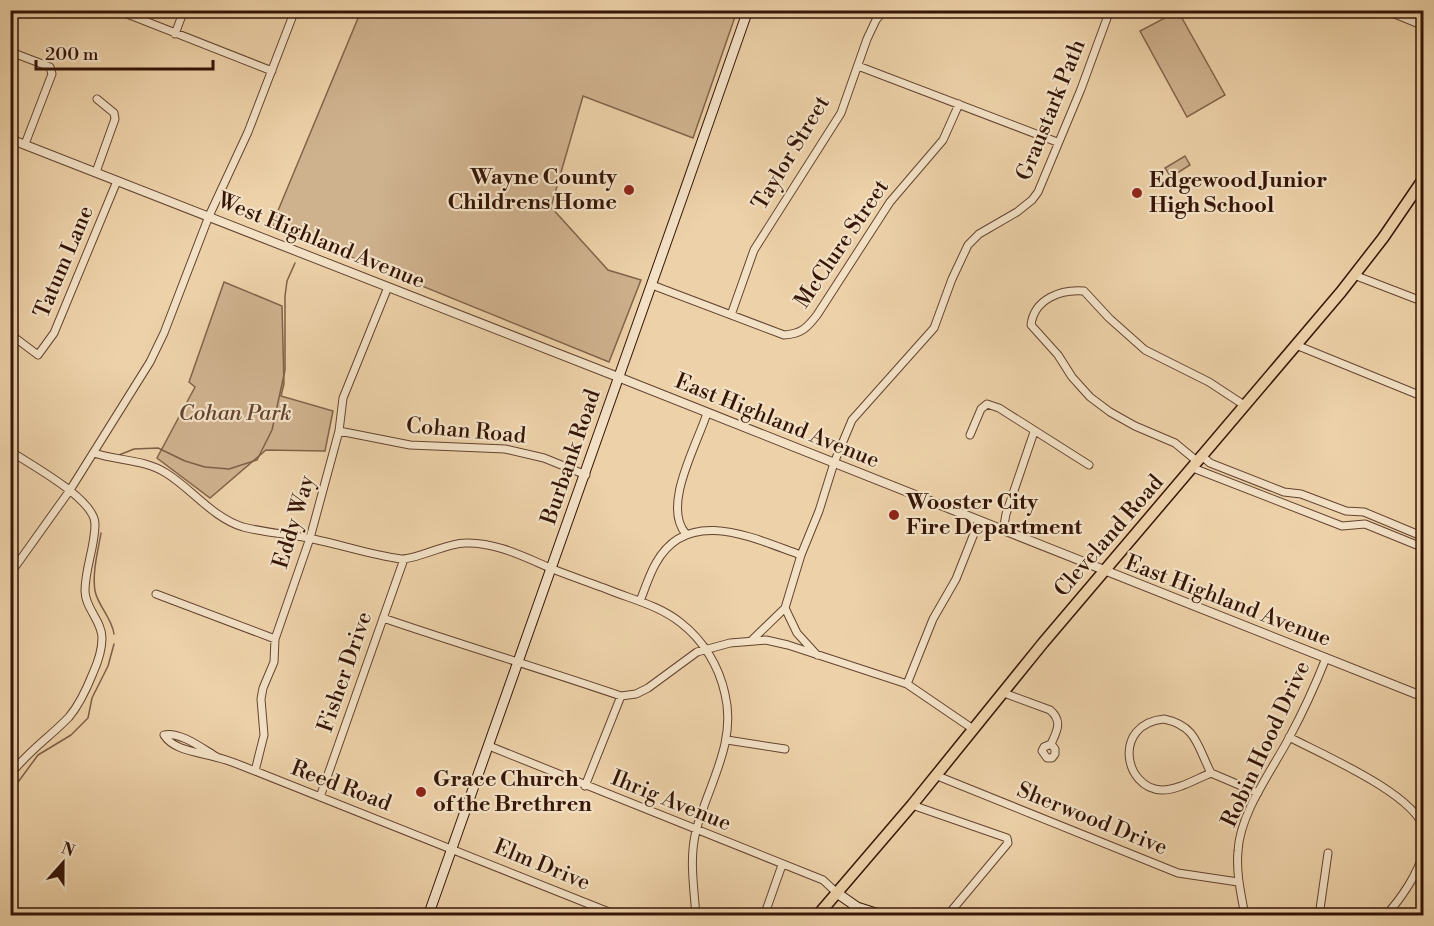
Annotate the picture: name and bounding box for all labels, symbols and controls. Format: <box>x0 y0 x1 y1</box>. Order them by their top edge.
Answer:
scale bar <box>36 33 213 71</box>
street label: Graustark Path <box>1010 35 1092 185</box>
text: 200 m <box>45 43 99 66</box>
street label: Taylor Street <box>746 91 836 215</box>
place label: Wayne County Childrens Home <box>447 164 618 216</box>
place label: Edgewood Junior High School <box>1149 167 1327 219</box>
street label: McClure Street <box>789 174 895 314</box>
marker: Wayne County Childrens Home <box>622 183 636 197</box>
marker: Edgewood Junior High School <box>1130 186 1144 200</box>
street label: West Highland Avenue <box>212 187 429 295</box>
street label: Tatum Lane <box>28 202 100 322</box>
street label: East Highland Avenue <box>671 368 883 474</box>
street label: Burbank Road <box>535 385 607 529</box>
park label: Cohan Park <box>178 400 292 427</box>
street label: Cohan Road <box>405 412 528 450</box>
street label: Cleveland Road <box>1049 469 1170 603</box>
street label: Eddy Way <box>267 472 321 572</box>
place label: Wooster City Fire Department <box>905 489 1082 541</box>
marker: Wooster City Fire Department <box>887 508 901 522</box>
street label: East Highland Avenue <box>1121 549 1335 653</box>
street label: Fisher Drive <box>312 608 378 736</box>
street label: Robin Hood Drive <box>1216 657 1316 831</box>
street label: Reed Road <box>287 755 395 818</box>
street label: Ihrig Avenue <box>607 765 735 837</box>
place label: Grace Church of the Brethren <box>433 766 592 818</box>
street label: Sherwood Drive <box>1013 777 1171 861</box>
marker: Grace Church of the Brethren <box>414 785 428 799</box>
north arrow <box>33 833 93 893</box>
street label: Elm Drive <box>490 833 594 897</box>
text: N <box>59 838 78 862</box>

